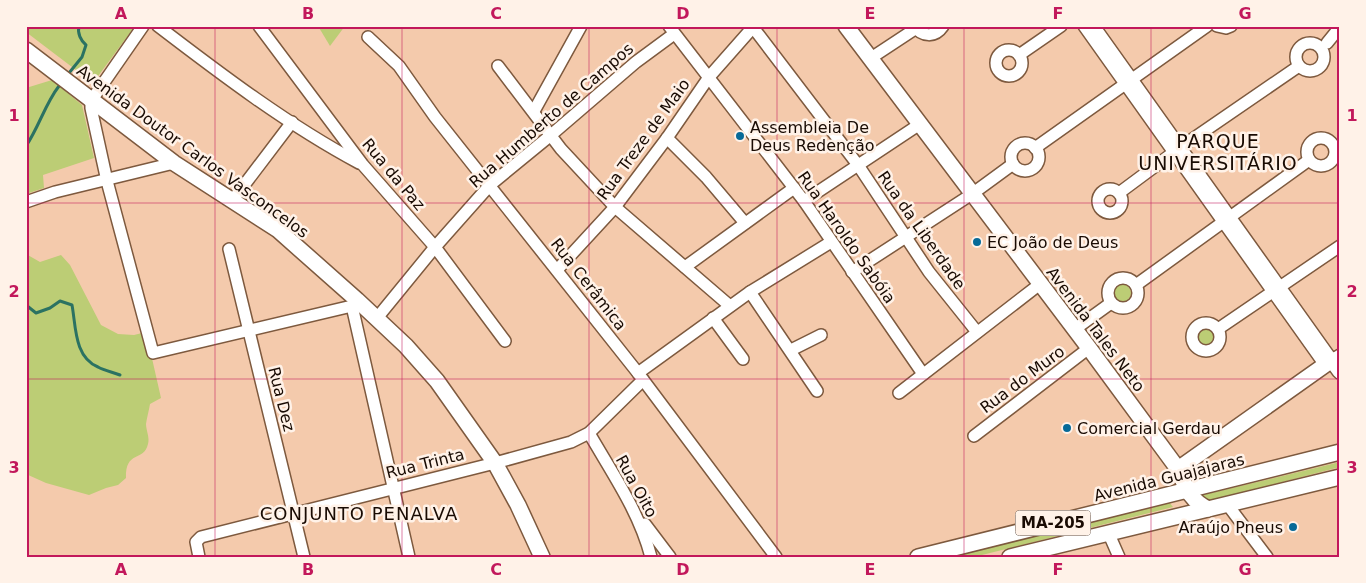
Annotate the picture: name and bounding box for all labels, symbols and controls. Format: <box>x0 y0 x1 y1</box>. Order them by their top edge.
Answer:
text: A <box>115 4 128 23</box>
text: B <box>302 4 314 23</box>
text: C <box>490 4 502 23</box>
text: D <box>676 4 690 23</box>
text: E <box>865 4 875 23</box>
text: F <box>1053 4 1063 23</box>
text: G <box>1238 4 1252 23</box>
street label: Rua Humberto de Campos <box>466 39 637 192</box>
street label: Avenida Doutor Carlos Vasconcelos <box>73 61 312 242</box>
street label: Rua Treze de Maio <box>593 75 694 204</box>
text: 1 <box>8 106 20 125</box>
text: 1 <box>1346 106 1358 125</box>
place label: Assembleia De Deus Redenção <box>750 118 875 155</box>
marker: Assembleia De Deus Redenção <box>734 130 746 142</box>
district label: PARQUE UNIVERSITÁRIO <box>1138 130 1298 174</box>
street label: Rua da Paz <box>358 135 429 214</box>
street label: Rua da Liberdade <box>874 167 970 293</box>
street label: Rua Haroldo Sabóia <box>794 168 899 307</box>
place label: EC João de Deus <box>987 233 1118 252</box>
street label: Rua Cerâmica <box>547 235 630 334</box>
marker: EC João de Deus <box>971 236 983 248</box>
street label: Avenida Tales Neto <box>1042 263 1149 396</box>
text: 2 <box>8 282 20 301</box>
text: 2 <box>1346 282 1358 301</box>
street label: Rua do Muro <box>976 342 1068 417</box>
street label: Rua Dez <box>264 365 299 433</box>
place label: Comercial Gerdau <box>1077 419 1221 438</box>
marker: Comercial Gerdau <box>1061 422 1073 434</box>
street label: Rua Trinta <box>384 445 466 482</box>
street label: Avenida Guajajaras <box>1092 450 1246 505</box>
street label: Rua Oito <box>612 452 661 521</box>
text: 3 <box>8 458 20 477</box>
text: 3 <box>1346 458 1358 477</box>
district label: CONJUNTO PENALVA <box>260 503 458 524</box>
road number: MA-205 <box>1016 510 1090 536</box>
place label: Araújo Pneus <box>1178 518 1283 537</box>
marker: Araújo Pneus <box>1287 521 1299 533</box>
text: A <box>115 560 128 579</box>
text: B <box>302 560 314 579</box>
text: C <box>490 560 502 579</box>
text: D <box>676 560 690 579</box>
text: E <box>865 560 875 579</box>
text: F <box>1053 560 1063 579</box>
text: G <box>1238 560 1252 579</box>

